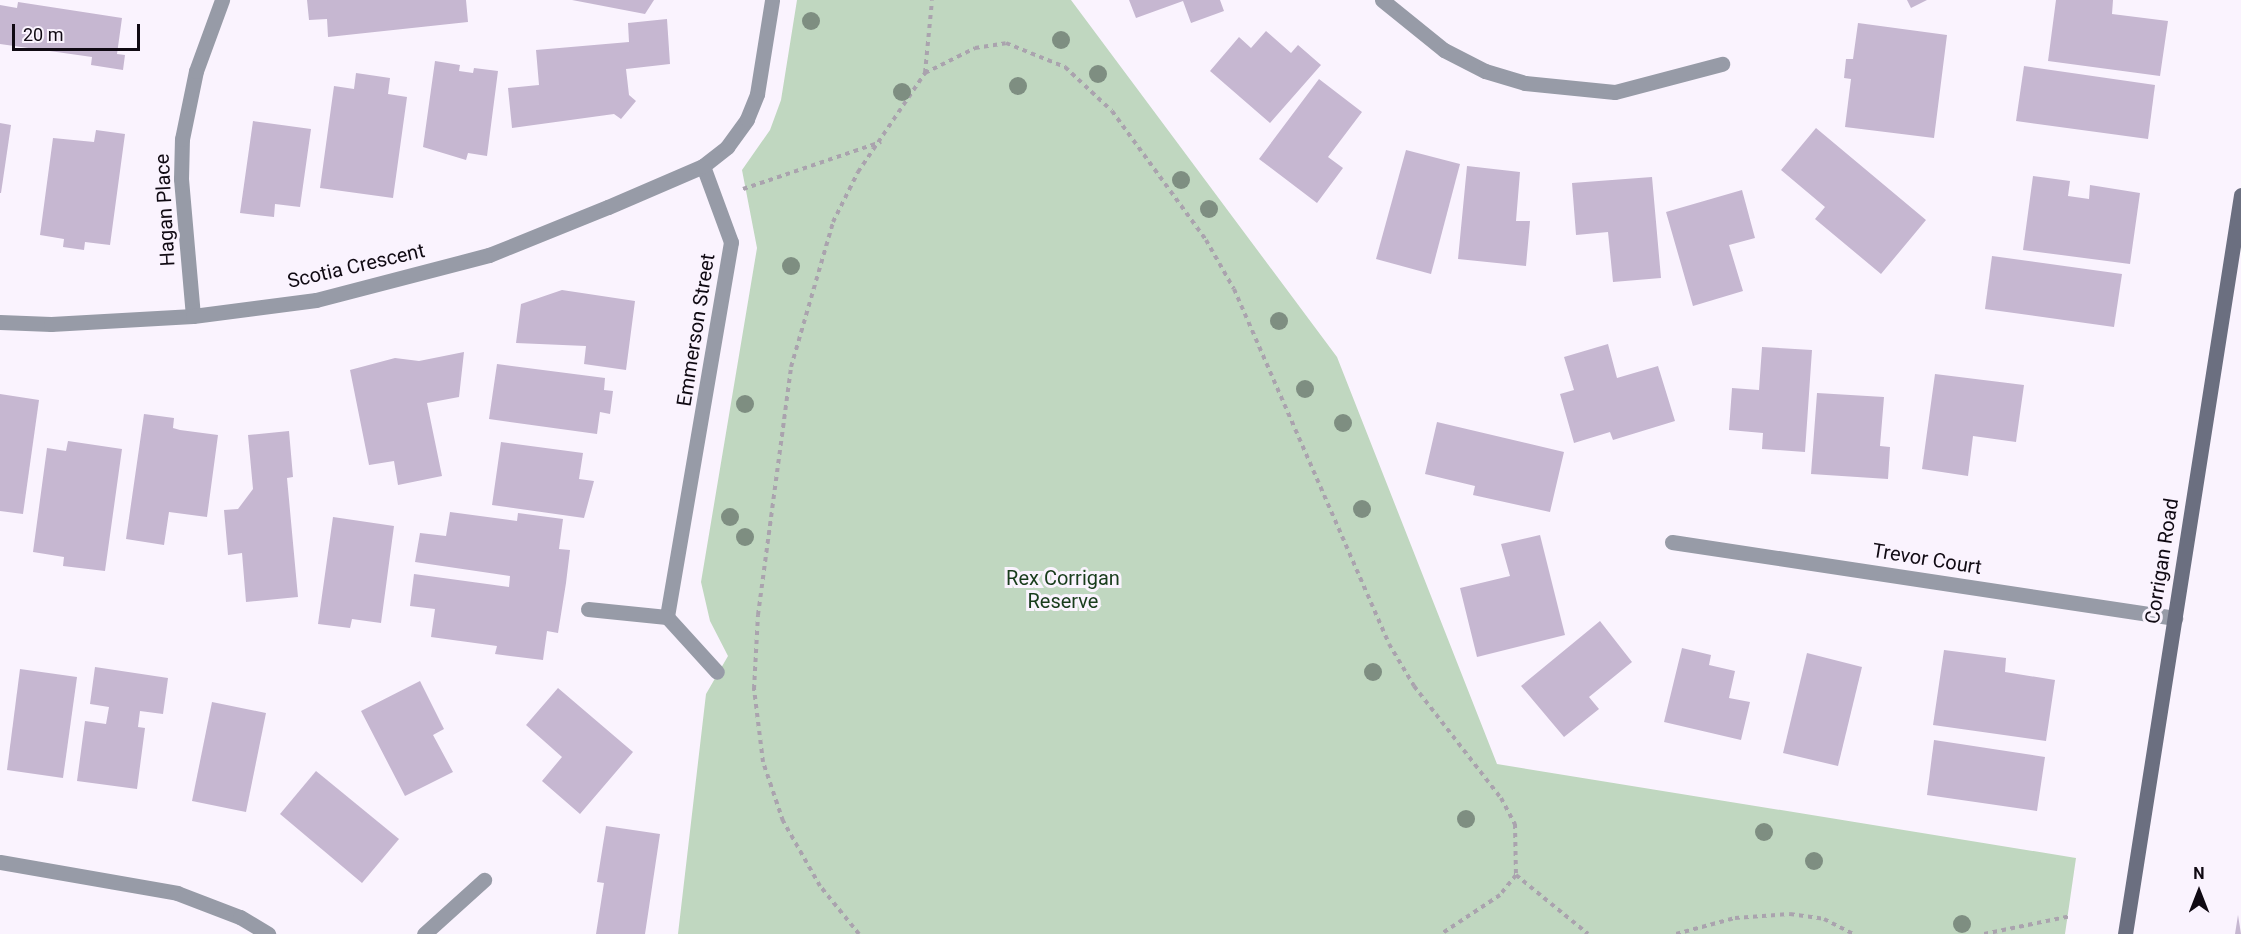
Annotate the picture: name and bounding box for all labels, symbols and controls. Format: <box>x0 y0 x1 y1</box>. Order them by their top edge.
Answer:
scale bar <box>15 12 142 50</box>
text: 20 m <box>23 24 63 45</box>
street label: Hagan Place <box>150 153 180 267</box>
street label: Scotia Crescent <box>285 239 427 293</box>
street label: Emmerson Street <box>672 252 720 408</box>
street label: Corrigan Road <box>2140 496 2184 626</box>
street label: Trevor Court <box>1871 539 1983 579</box>
park label: Rex Corrigan Reserve <box>1006 566 1120 613</box>
north arrow <box>2169 862 2229 922</box>
text: N <box>2193 864 2205 883</box>

